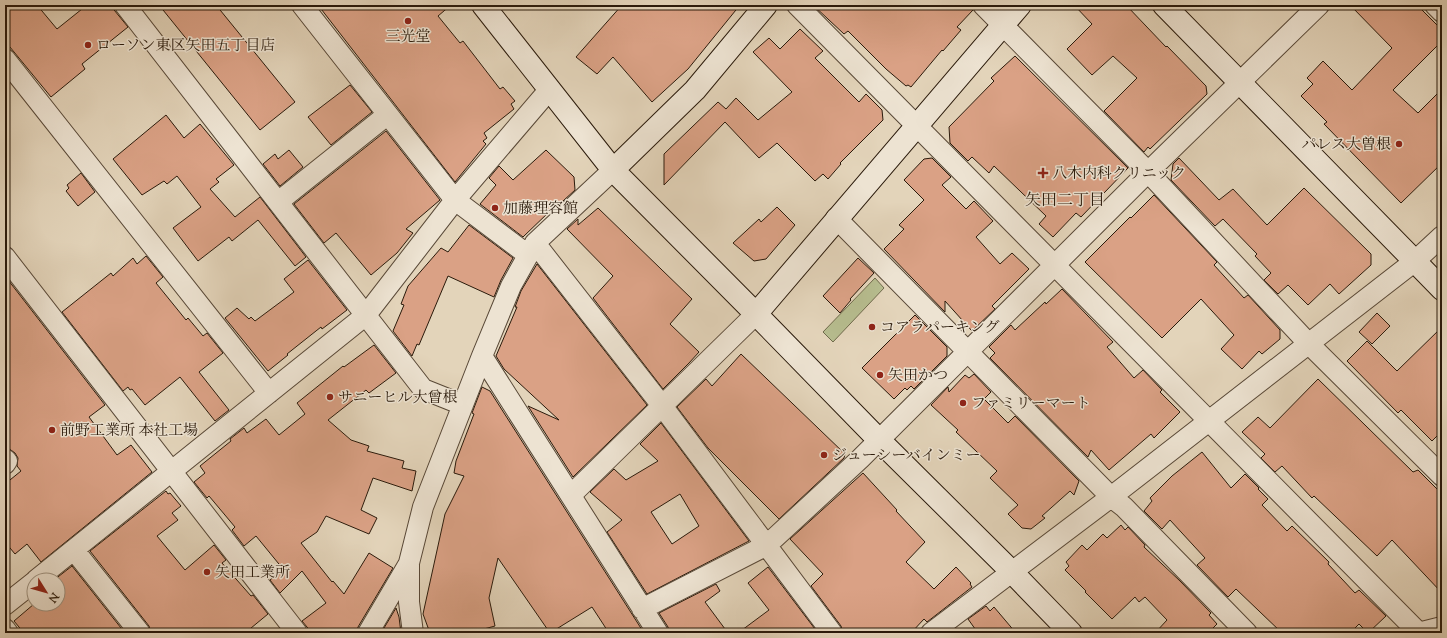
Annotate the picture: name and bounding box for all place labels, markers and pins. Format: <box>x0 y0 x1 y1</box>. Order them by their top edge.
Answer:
marker: 三光堂 <box>403 16 413 26</box>
place label: 三光堂 <box>385 27 431 48</box>
place label: ローソン東区矢田五丁目店 <box>96 36 275 57</box>
marker: ローソン東区矢田五丁目店 <box>83 40 93 50</box>
place label: パレス大曽根 <box>1301 135 1391 156</box>
marker: パレス大曽根 <box>1394 139 1404 149</box>
place label: 八木内科クリニック <box>1052 164 1186 185</box>
marker: 八木内科クリニック <box>1037 167 1049 179</box>
place label: 加藤理容館 <box>503 199 578 220</box>
marker: 加藤理容館 <box>490 203 500 213</box>
place label: コアラパーキング <box>880 318 1000 339</box>
marker: コアラパーキング <box>867 322 877 332</box>
place label: 矢田かつ <box>888 366 948 387</box>
marker: 矢田かつ <box>875 370 885 380</box>
place label: サニーヒル大曾根 <box>338 388 457 409</box>
marker: サニーヒル大曾根 <box>325 392 335 402</box>
place label: ファミリーマート <box>971 394 1091 415</box>
marker: ファミリーマート <box>958 398 968 408</box>
place label: 前野工業所 本社工場 <box>60 421 198 442</box>
marker: 前野工業所 本社工場 <box>47 425 57 435</box>
place label: ジューシーバインミー <box>832 446 981 467</box>
marker: ジューシーバインミー <box>819 450 829 460</box>
place label: 矢田工業所 <box>215 563 290 584</box>
marker: 矢田工業所 <box>202 567 212 577</box>

